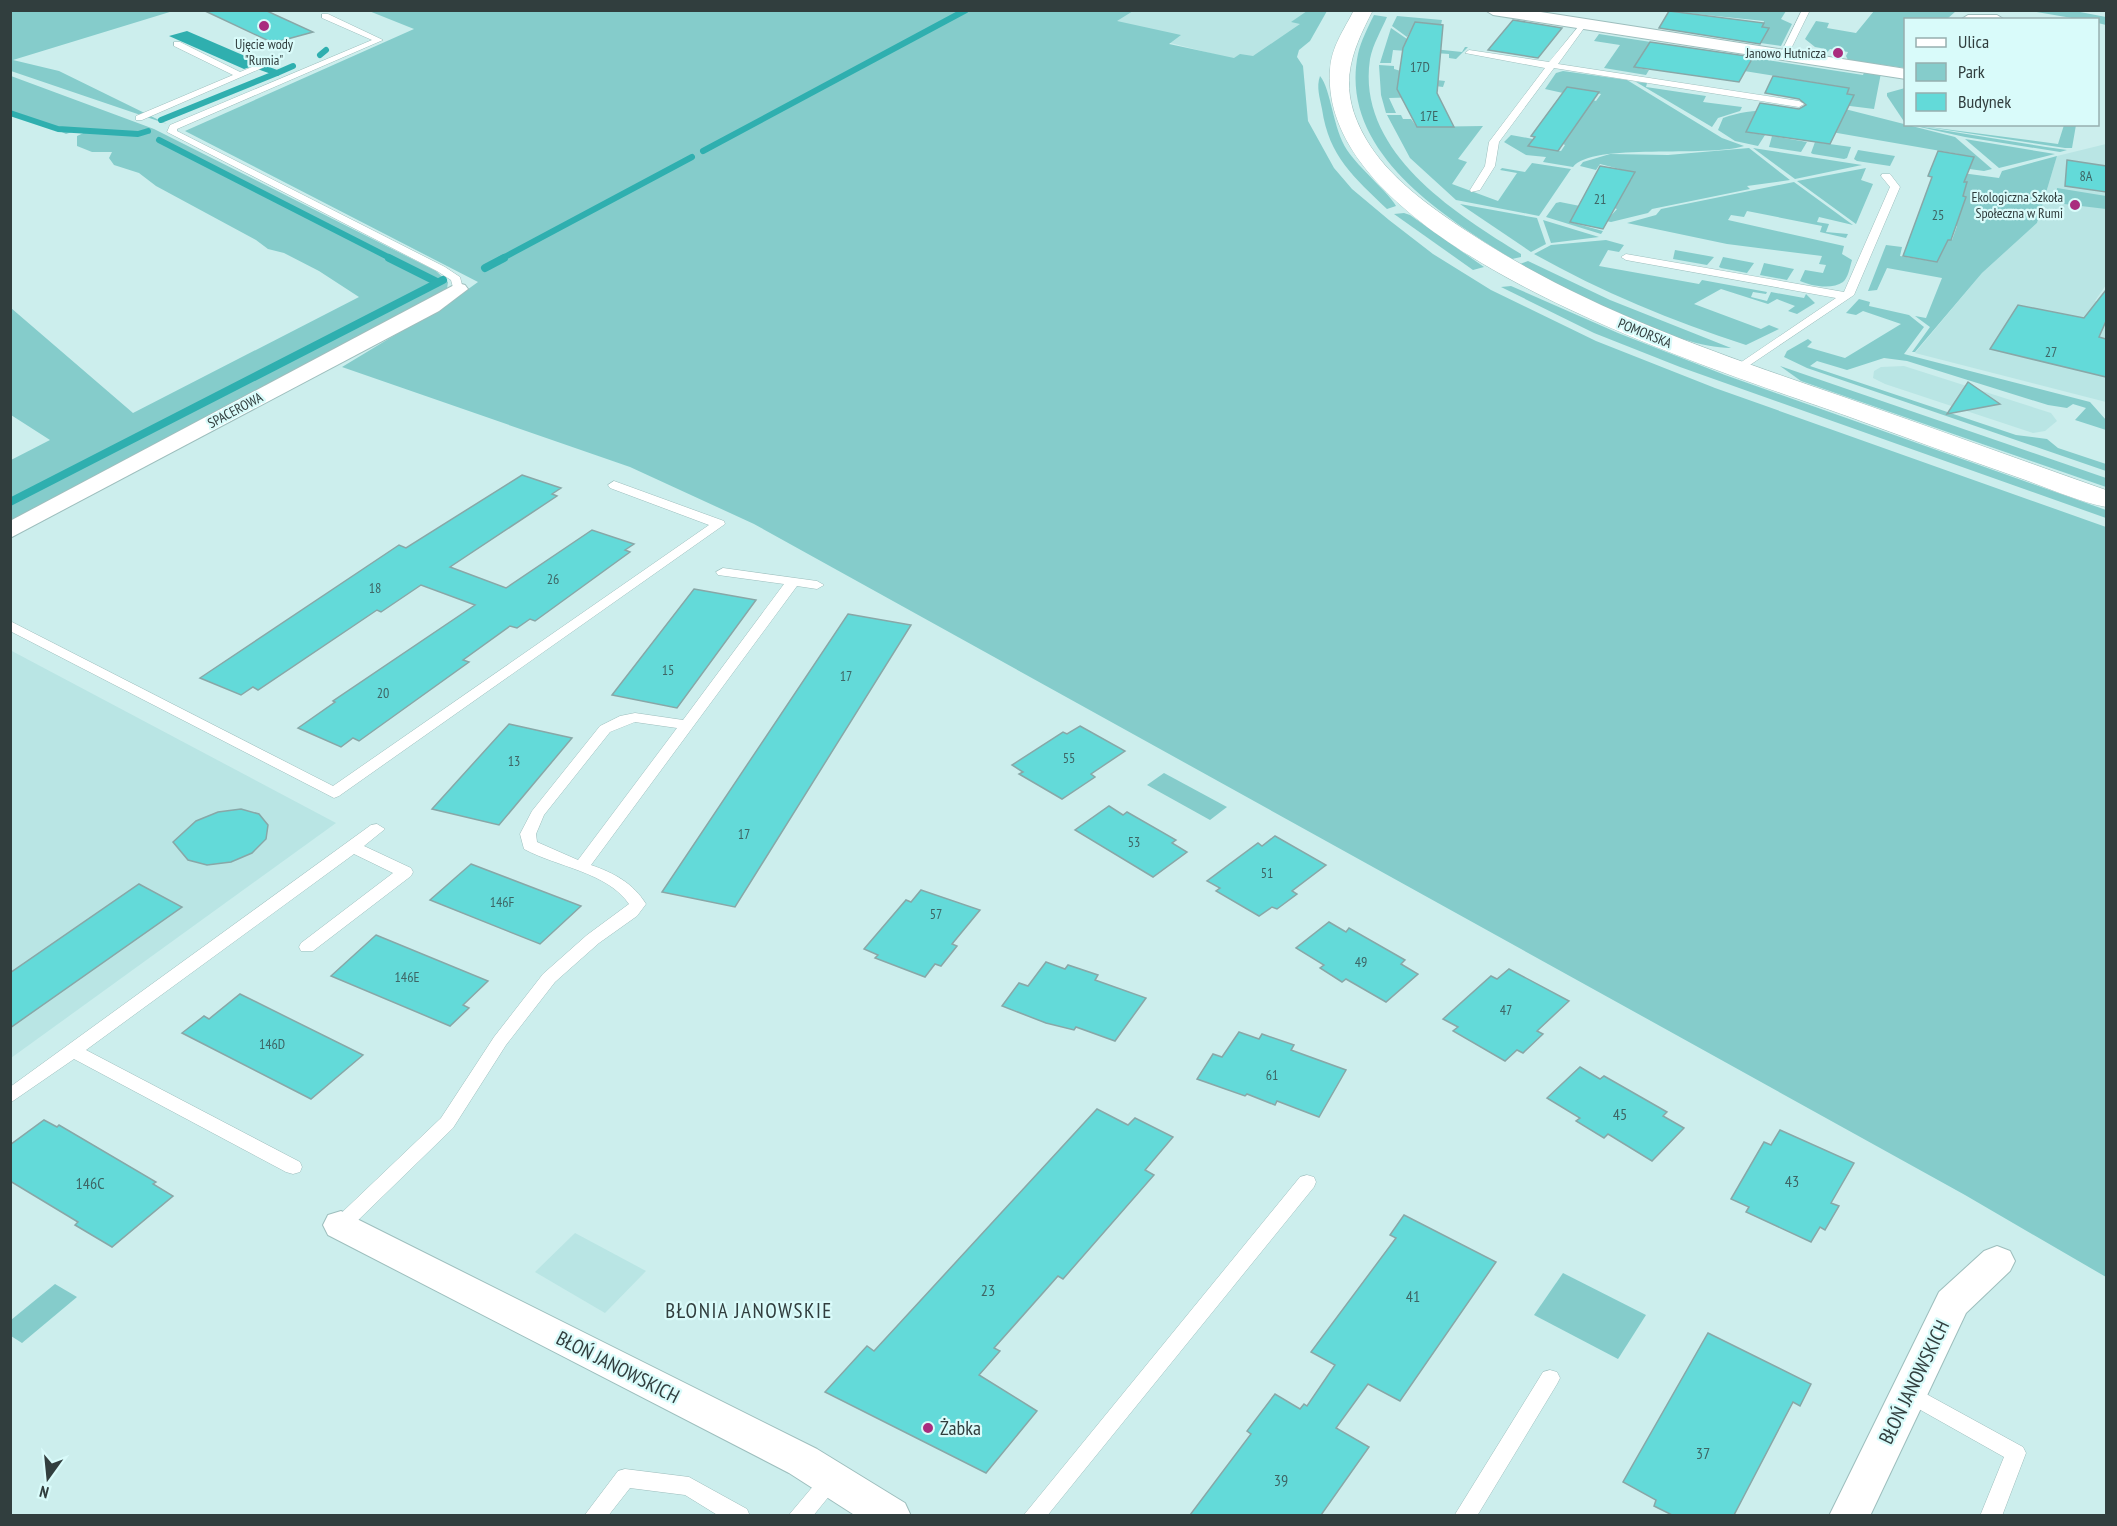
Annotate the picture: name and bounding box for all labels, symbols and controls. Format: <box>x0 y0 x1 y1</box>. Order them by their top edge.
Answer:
legend <box>1904 18 2099 126</box>
marker: Ujęcie wody "Rumia" <box>257 19 271 33</box>
text: Ulica <box>1958 30 1989 53</box>
place label: Ujęcie wody "Rumia" <box>235 35 294 69</box>
place label: Janowo Hutnicza <box>1745 44 1826 62</box>
marker: Janowo Hutnicza <box>1831 46 1845 60</box>
house number: 17D <box>1410 58 1430 76</box>
text: Park <box>1958 60 1985 83</box>
text: Budynek <box>1958 90 2011 113</box>
house number: 17E <box>1420 107 1438 125</box>
house number: 8A <box>2080 167 2093 185</box>
place label: Ekologiczna Szkoła Społeczna w Rumi <box>1971 188 2063 222</box>
house number: 21 <box>1594 190 1606 208</box>
marker: Ekologiczna Szkoła Społeczna w Rumi <box>2068 198 2082 212</box>
house number: 25 <box>1932 206 1944 224</box>
street label: POMORSKA <box>1616 314 1675 352</box>
house number: 27 <box>2045 343 2057 361</box>
street label: SPACEROWA <box>204 388 266 432</box>
house number: 26 <box>547 570 559 588</box>
house number: 18 <box>369 579 381 597</box>
house number: 15 <box>662 661 674 679</box>
house number: 17 <box>840 667 852 685</box>
house number: 20 <box>377 684 389 702</box>
house number: 55 <box>1063 749 1075 767</box>
house number: 13 <box>508 752 520 770</box>
house number: 17 <box>738 825 750 843</box>
house number: 53 <box>1128 833 1140 851</box>
house number: 51 <box>1261 864 1273 882</box>
house number: 146F <box>490 893 515 911</box>
house number: 57 <box>930 905 942 923</box>
house number: 49 <box>1355 953 1367 971</box>
house number: 146E <box>395 968 419 986</box>
house number: 47 <box>1500 1001 1512 1019</box>
house number: 146D <box>259 1035 285 1053</box>
house number: 61 <box>1266 1066 1278 1084</box>
house number: 45 <box>1613 1104 1627 1124</box>
house number: 43 <box>1785 1171 1799 1191</box>
house number: 146C <box>76 1173 104 1193</box>
house number: 23 <box>981 1280 995 1300</box>
house number: 41 <box>1406 1286 1420 1306</box>
district label: BŁONIA JANOWSKIE <box>665 1297 833 1324</box>
street label: BŁOŃ JANOWSKICH <box>1873 1316 1955 1448</box>
street label: BŁOŃ JANOWSKICH <box>552 1325 684 1409</box>
place label: Żabka <box>940 1415 981 1441</box>
marker: Żabka <box>921 1421 935 1435</box>
house number: 37 <box>1696 1443 1710 1463</box>
north arrow <box>18 1448 78 1508</box>
house number: 39 <box>1274 1470 1288 1490</box>
text: N <box>37 1482 51 1503</box>

